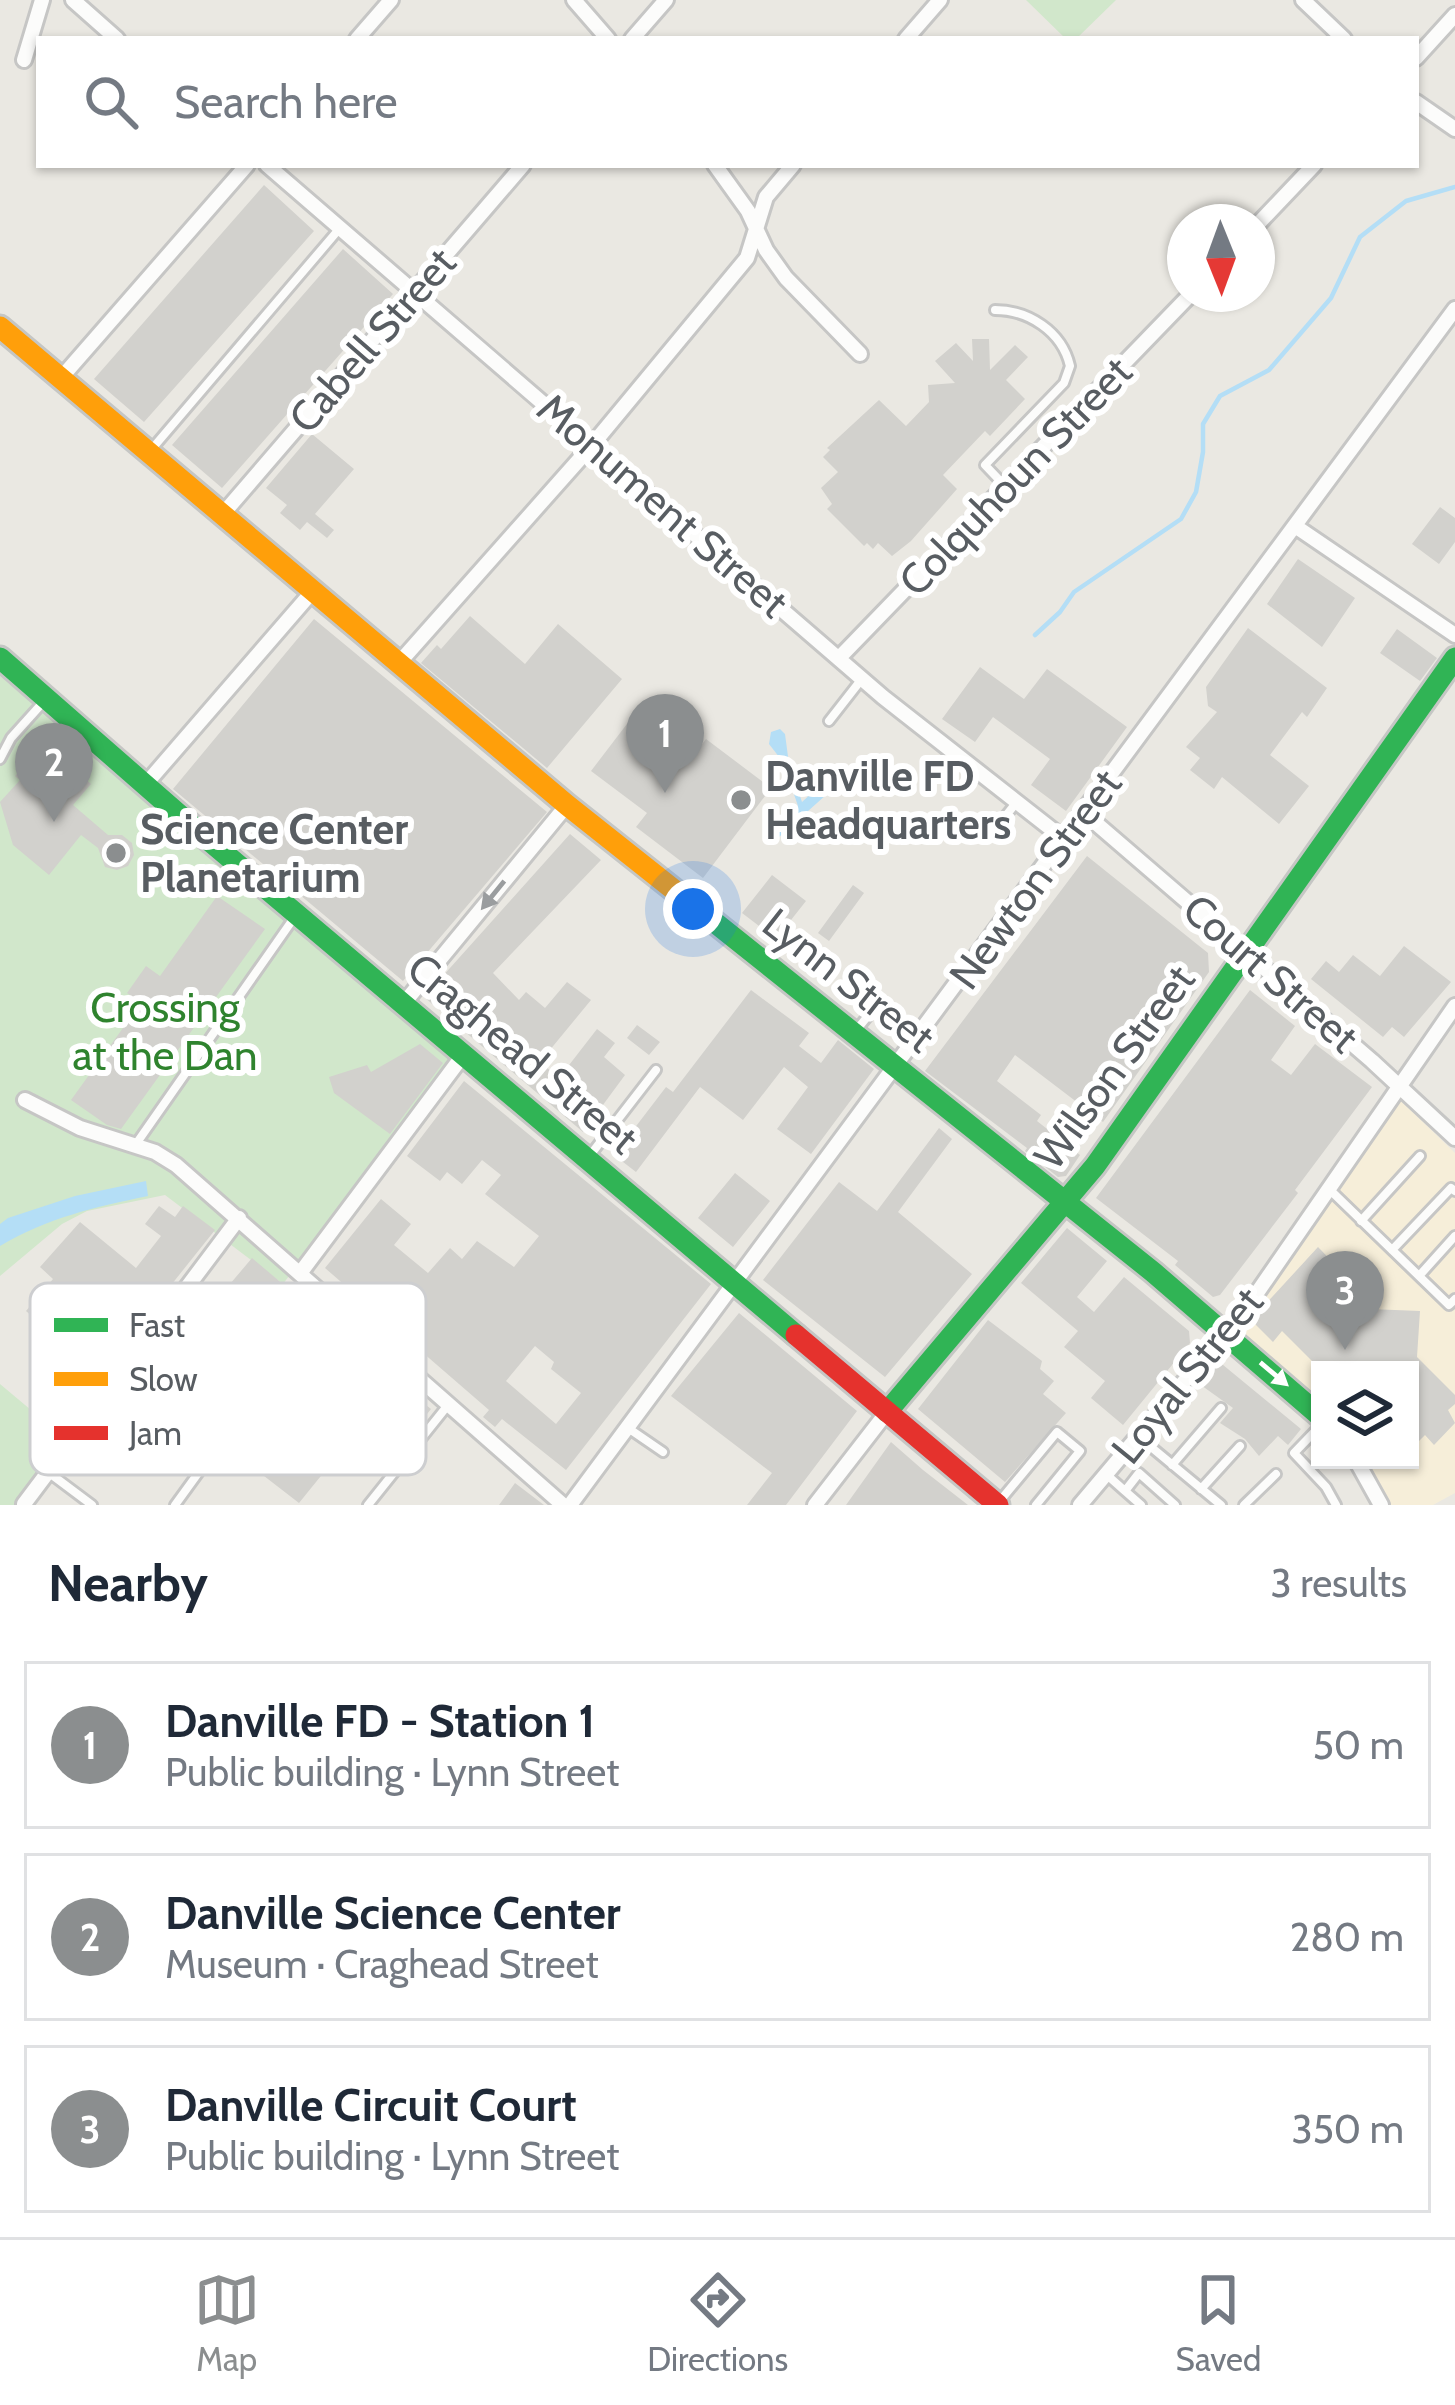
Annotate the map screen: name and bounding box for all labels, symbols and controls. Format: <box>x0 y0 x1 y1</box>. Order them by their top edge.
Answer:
search box <box>36 36 1419 168</box>
icon: search <box>78 69 144 135</box>
text: Search here <box>174 75 398 129</box>
north arrow <box>1167 204 1275 312</box>
street label: Cabell Street <box>278 237 466 443</box>
street label: Colquhoun Street <box>888 346 1142 606</box>
street label: Monument Street <box>527 382 799 628</box>
pin: 1 <box>626 694 704 793</box>
pin: 2 <box>15 723 93 822</box>
place label: Danville FD Headquarters <box>765 750 1011 850</box>
street label: Newton Street <box>938 759 1132 999</box>
marker: Danville FD Headquarters <box>728 787 754 813</box>
place label: Science Center Planetarium <box>140 803 408 903</box>
marker: Science Center Planetarium <box>103 840 129 866</box>
your location <box>663 879 723 939</box>
one-way arrow <box>480 880 506 910</box>
street label: Court Street <box>1173 883 1369 1063</box>
street label: Lynn Street <box>753 897 945 1063</box>
street label: Craghead Street <box>397 942 649 1164</box>
street label: Wilson Street <box>1023 955 1205 1179</box>
park label: Crossing at the Dan <box>72 981 258 1081</box>
pin: 3 <box>1306 1251 1384 1350</box>
street label: Loyal Street <box>1100 1276 1274 1474</box>
legend <box>30 1283 426 1475</box>
text: Fast <box>129 1305 185 1345</box>
text: Slow <box>129 1359 198 1399</box>
one-way arrow <box>1259 1361 1289 1387</box>
map controls <box>1311 1361 1419 1469</box>
button: layers <box>1311 1361 1419 1469</box>
text: Jam <box>128 1413 182 1453</box>
text: Nearby <box>48 1552 208 1614</box>
text: 3 results <box>1270 1559 1407 1607</box>
text: Danville FD - Station 1 <box>165 1694 595 1748</box>
text: 1 <box>83 1721 97 1769</box>
text: 50 m <box>1313 1721 1404 1769</box>
text: Public building · Lynn Street <box>165 1748 619 1796</box>
text: Danville Science Center <box>165 1886 621 1940</box>
text: 2 <box>80 1913 100 1961</box>
text: 280 m <box>1290 1913 1404 1961</box>
text: Museum · Craghead Street <box>165 1940 599 1988</box>
text: Danville Circuit Court <box>165 2078 577 2132</box>
text: 3 <box>79 2105 101 2153</box>
text: 350 m <box>1292 2105 1404 2153</box>
text: Public building · Lynn Street <box>165 2132 619 2180</box>
tab: Map <box>194 2267 260 2379</box>
tab: Directions <box>647 2267 788 2379</box>
tab: Saved <box>1176 2267 1261 2379</box>

